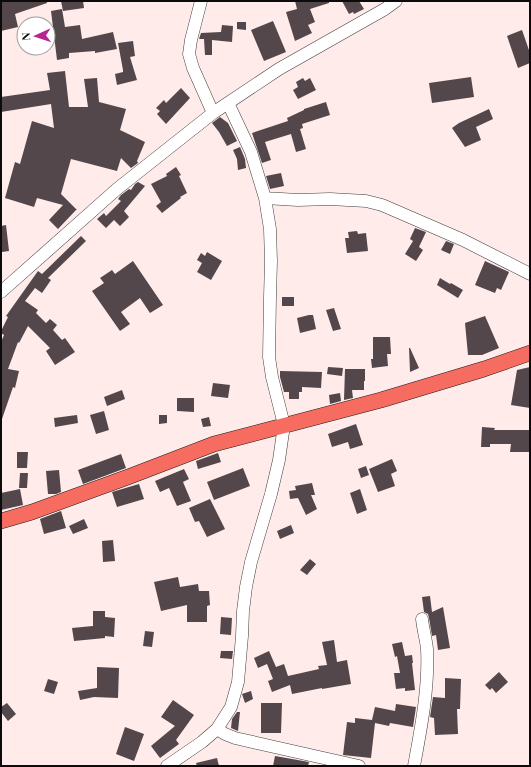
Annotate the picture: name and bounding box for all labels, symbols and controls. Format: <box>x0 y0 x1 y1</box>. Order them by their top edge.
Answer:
north arrow <box>16 16 56 56</box>
text: N <box>18 32 33 41</box>

